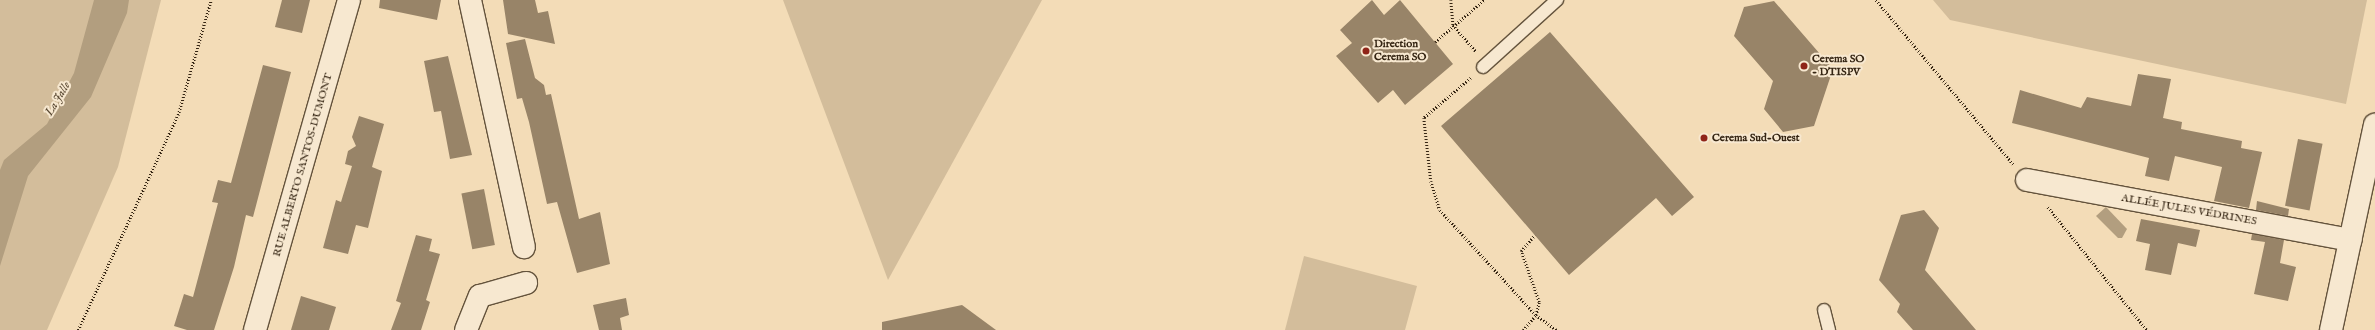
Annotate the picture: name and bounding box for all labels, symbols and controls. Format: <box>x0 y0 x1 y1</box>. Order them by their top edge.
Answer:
place label: Direction Cerema SO <box>1374 38 1426 64</box>
marker: Direction Cerema SO <box>1361 46 1371 56</box>
place label: Cerema SO - DTISPV <box>1812 53 1864 79</box>
marker: Cerema SO - DTISPV <box>1799 61 1809 71</box>
street label: RUE ALBERTO SANTOS-DUMONT <box>270 72 336 258</box>
water label: La Jalle <box>42 79 74 119</box>
place label: Cerema Sud-Ouest <box>1712 131 1799 145</box>
marker: Cerema Sud-Ouest <box>1699 133 1709 143</box>
street label: ALLÉE JULES VÉDRINES <box>2120 192 2258 228</box>

